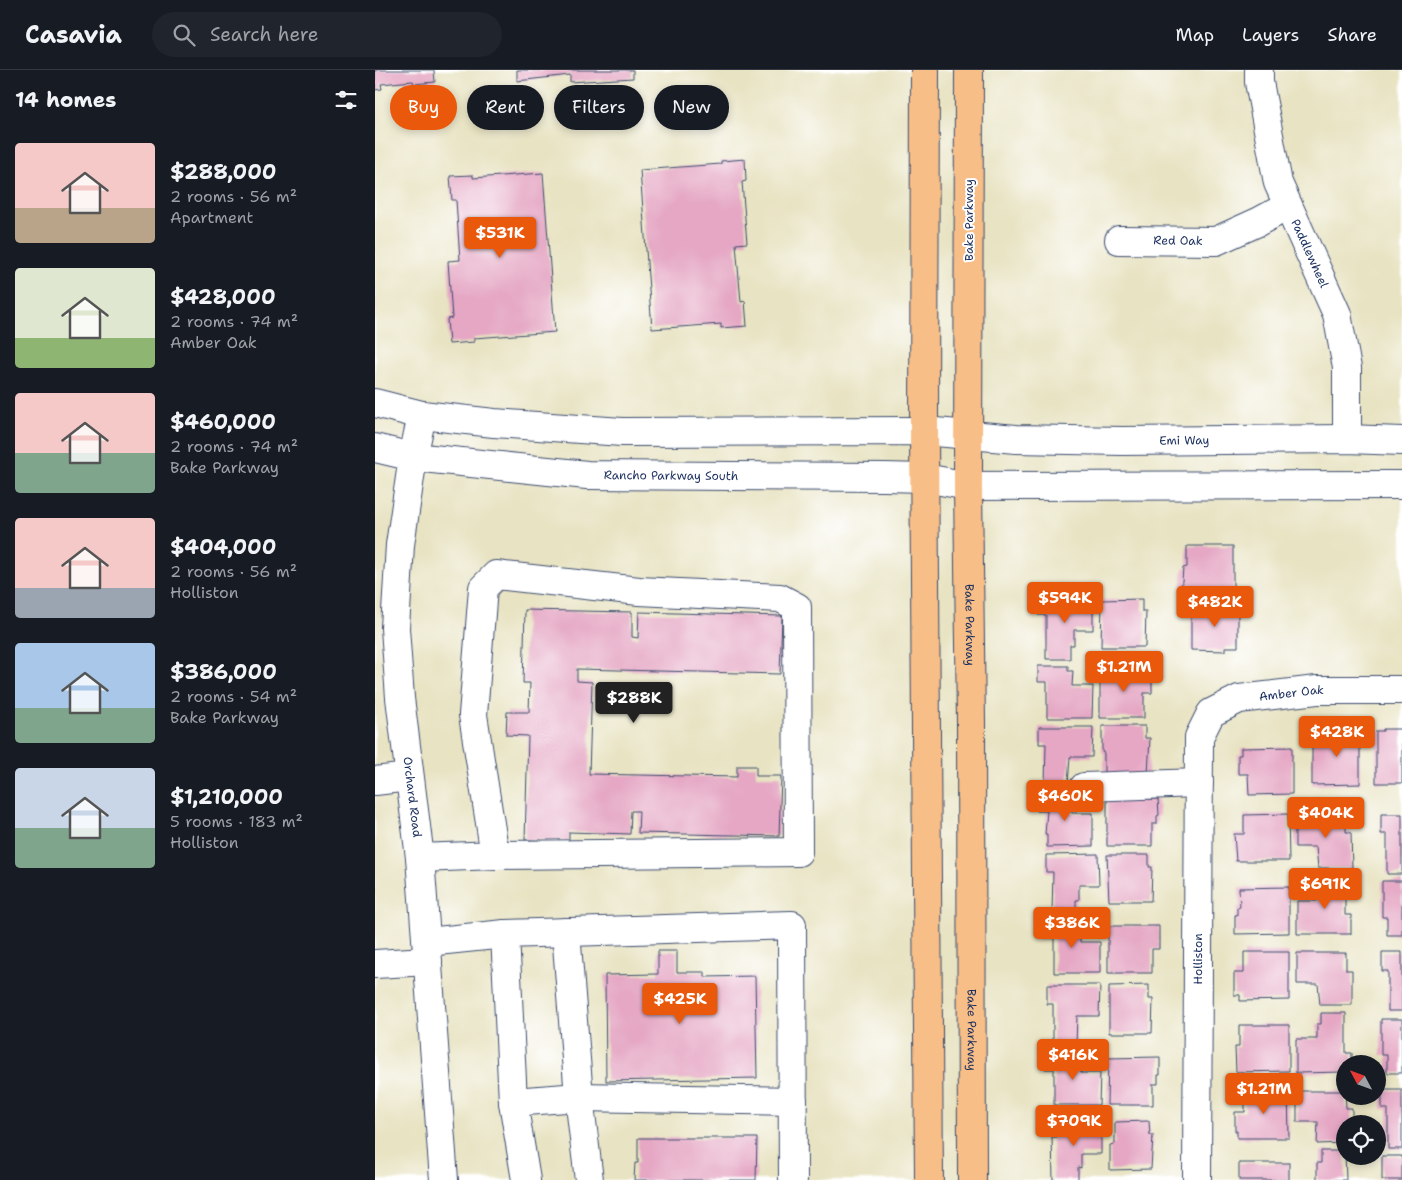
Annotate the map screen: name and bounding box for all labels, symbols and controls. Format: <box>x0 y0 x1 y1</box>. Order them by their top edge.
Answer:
search box <box>152 12 502 57</box>
text: Casavia <box>25 19 122 51</box>
icon: search <box>170 21 198 49</box>
text: Search here <box>210 22 318 47</box>
text: Map <box>1176 23 1214 47</box>
text: Layers <box>1242 23 1299 47</box>
text: Share <box>1327 23 1377 47</box>
chip: Buy <box>390 85 457 130</box>
chip: Rent <box>467 85 544 130</box>
chip: Filters <box>554 85 644 130</box>
chip: New <box>654 85 729 130</box>
text: 14 homes <box>15 86 116 114</box>
icon: filters <box>332 86 360 114</box>
text: $288,000 <box>170 158 277 186</box>
icon: home <box>55 163 115 223</box>
street label: Bake Parkway <box>961 179 977 261</box>
text: 2 rooms · 56 m² <box>170 186 297 207</box>
text: Apartment <box>170 207 253 228</box>
pin: $531K <box>465 216 535 259</box>
street label: Paddlewheel <box>1287 217 1332 291</box>
text: $531K <box>475 222 525 243</box>
street label: Red Oak <box>1153 232 1203 249</box>
text: $428,000 <box>170 283 276 311</box>
icon: home <box>55 288 115 348</box>
text: 2 rooms · 74 m² <box>170 311 298 332</box>
text: Amber Oak <box>170 332 257 353</box>
text: $460,000 <box>170 408 276 436</box>
icon: home <box>55 413 115 473</box>
street label: Emi Way <box>1159 432 1210 449</box>
text: 2 rooms · 74 m² <box>170 436 298 457</box>
text: Bake Parkway <box>170 457 279 478</box>
street label: Rancho Parkway South <box>604 467 738 484</box>
text: $404,000 <box>170 533 276 561</box>
icon: home <box>55 538 115 598</box>
text: 2 rooms · 56 m² <box>170 561 297 582</box>
text: Holliston <box>170 582 238 603</box>
pin: $594K <box>1030 582 1100 624</box>
street label: Bake Parkway <box>961 584 978 666</box>
pin: $482K <box>1180 586 1250 628</box>
text: $594K <box>1038 587 1092 608</box>
text: $482K <box>1187 591 1243 612</box>
pin: $1.21M <box>1083 650 1165 693</box>
text: $1.21M <box>1096 656 1152 677</box>
text: $386,000 <box>170 658 277 686</box>
icon: home <box>55 663 115 723</box>
pin: $288K <box>599 682 669 724</box>
street label: Amber Oak <box>1258 682 1324 705</box>
text: 2 rooms · 54 m² <box>170 686 297 707</box>
text: $288K <box>606 687 662 708</box>
text: Bake Parkway <box>170 707 279 728</box>
pin: $428K <box>1302 716 1372 758</box>
text: $428K <box>1310 721 1364 742</box>
street label: Orchard Road <box>399 756 425 839</box>
pin: $460K <box>1030 780 1100 822</box>
text: $1,210,000 <box>170 783 283 811</box>
text: $460K <box>1037 785 1093 806</box>
icon: home <box>55 788 115 848</box>
pin: $404K <box>1291 796 1361 839</box>
text: $404K <box>1298 802 1354 823</box>
text: 5 rooms · 183 m² <box>170 811 303 832</box>
text: Holliston <box>170 832 238 853</box>
pin: $691K <box>1290 868 1360 910</box>
text: $691K <box>1300 873 1350 894</box>
pin: $386K <box>1037 906 1107 949</box>
text: $386K <box>1044 912 1100 933</box>
street label: Holliston <box>1190 933 1206 985</box>
pin: $425K <box>645 982 715 1025</box>
text: $425K <box>653 988 707 1009</box>
street label: Bake Parkway <box>964 989 980 1071</box>
pin: $416K <box>1038 1038 1108 1081</box>
text: $416K <box>1048 1044 1098 1065</box>
north arrow <box>1336 1055 1386 1105</box>
map controls <box>1336 1055 1386 1165</box>
pin: $1.21M <box>1223 1072 1305 1115</box>
text: $1.21M <box>1236 1078 1292 1099</box>
pin: $709K <box>1039 1104 1109 1147</box>
text: $709K <box>1046 1110 1102 1131</box>
button: locate <box>1336 1115 1386 1165</box>

